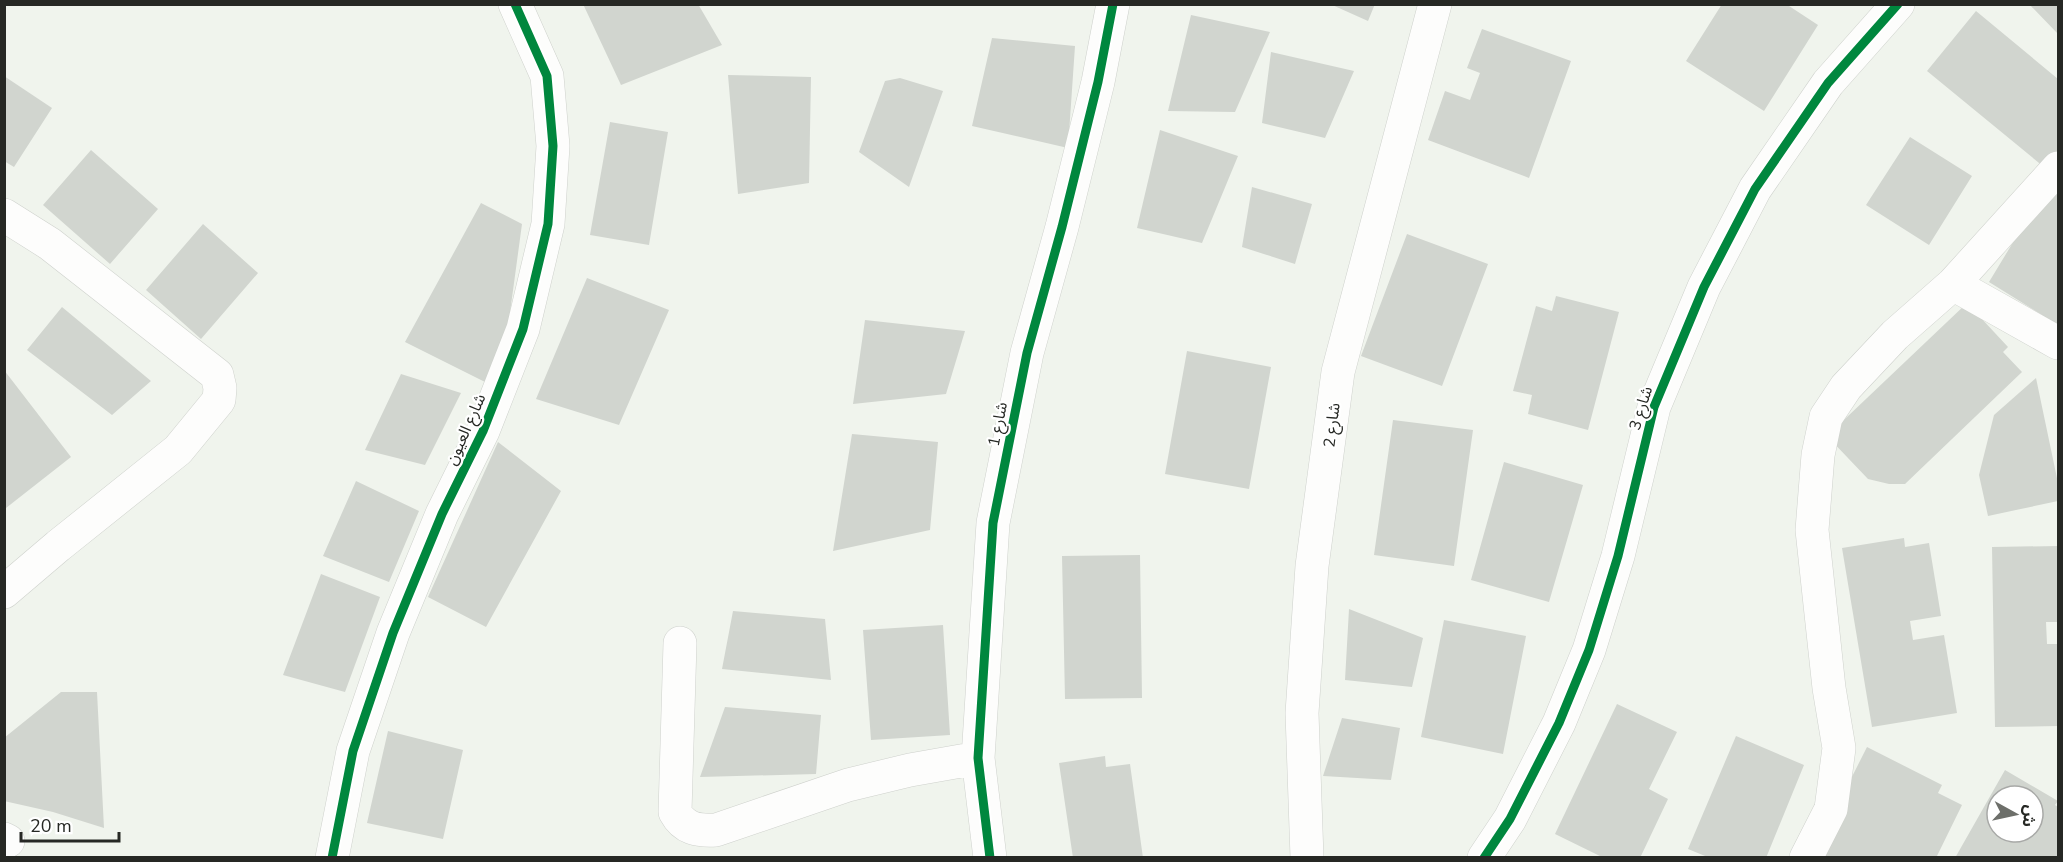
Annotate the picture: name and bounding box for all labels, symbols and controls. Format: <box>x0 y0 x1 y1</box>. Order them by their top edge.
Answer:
street label: شارع 3 <box>1624 384 1659 433</box>
street label: شارع العيون <box>440 390 492 469</box>
street label: شارع 1 <box>983 400 1014 449</box>
street label: شارع 2 <box>1318 401 1347 449</box>
north arrow <box>1985 784 2045 844</box>
text: ش <box>2016 804 2041 828</box>
scale bar <box>21 805 118 843</box>
text: 20 m <box>30 814 72 838</box>

